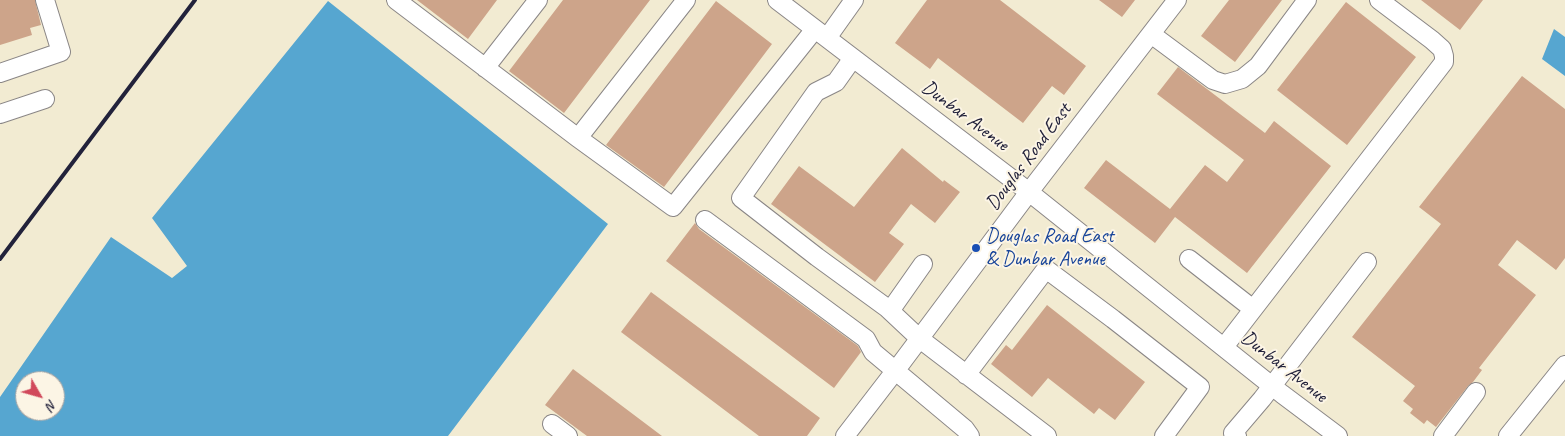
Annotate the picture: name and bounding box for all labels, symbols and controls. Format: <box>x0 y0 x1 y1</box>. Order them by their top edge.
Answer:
street label: Dunbar Avenue <box>917 76 1013 156</box>
street label: Douglas Road East <box>981 99 1077 215</box>
place label: Douglas Road East & Dunbar Avenue <box>986 225 1114 272</box>
marker: Douglas Road East & Dunbar Avenue <box>970 242 982 254</box>
street label: Dunbar Avenue <box>1236 326 1332 408</box>
north arrow <box>15 371 65 421</box>
text: N <box>42 396 61 414</box>

